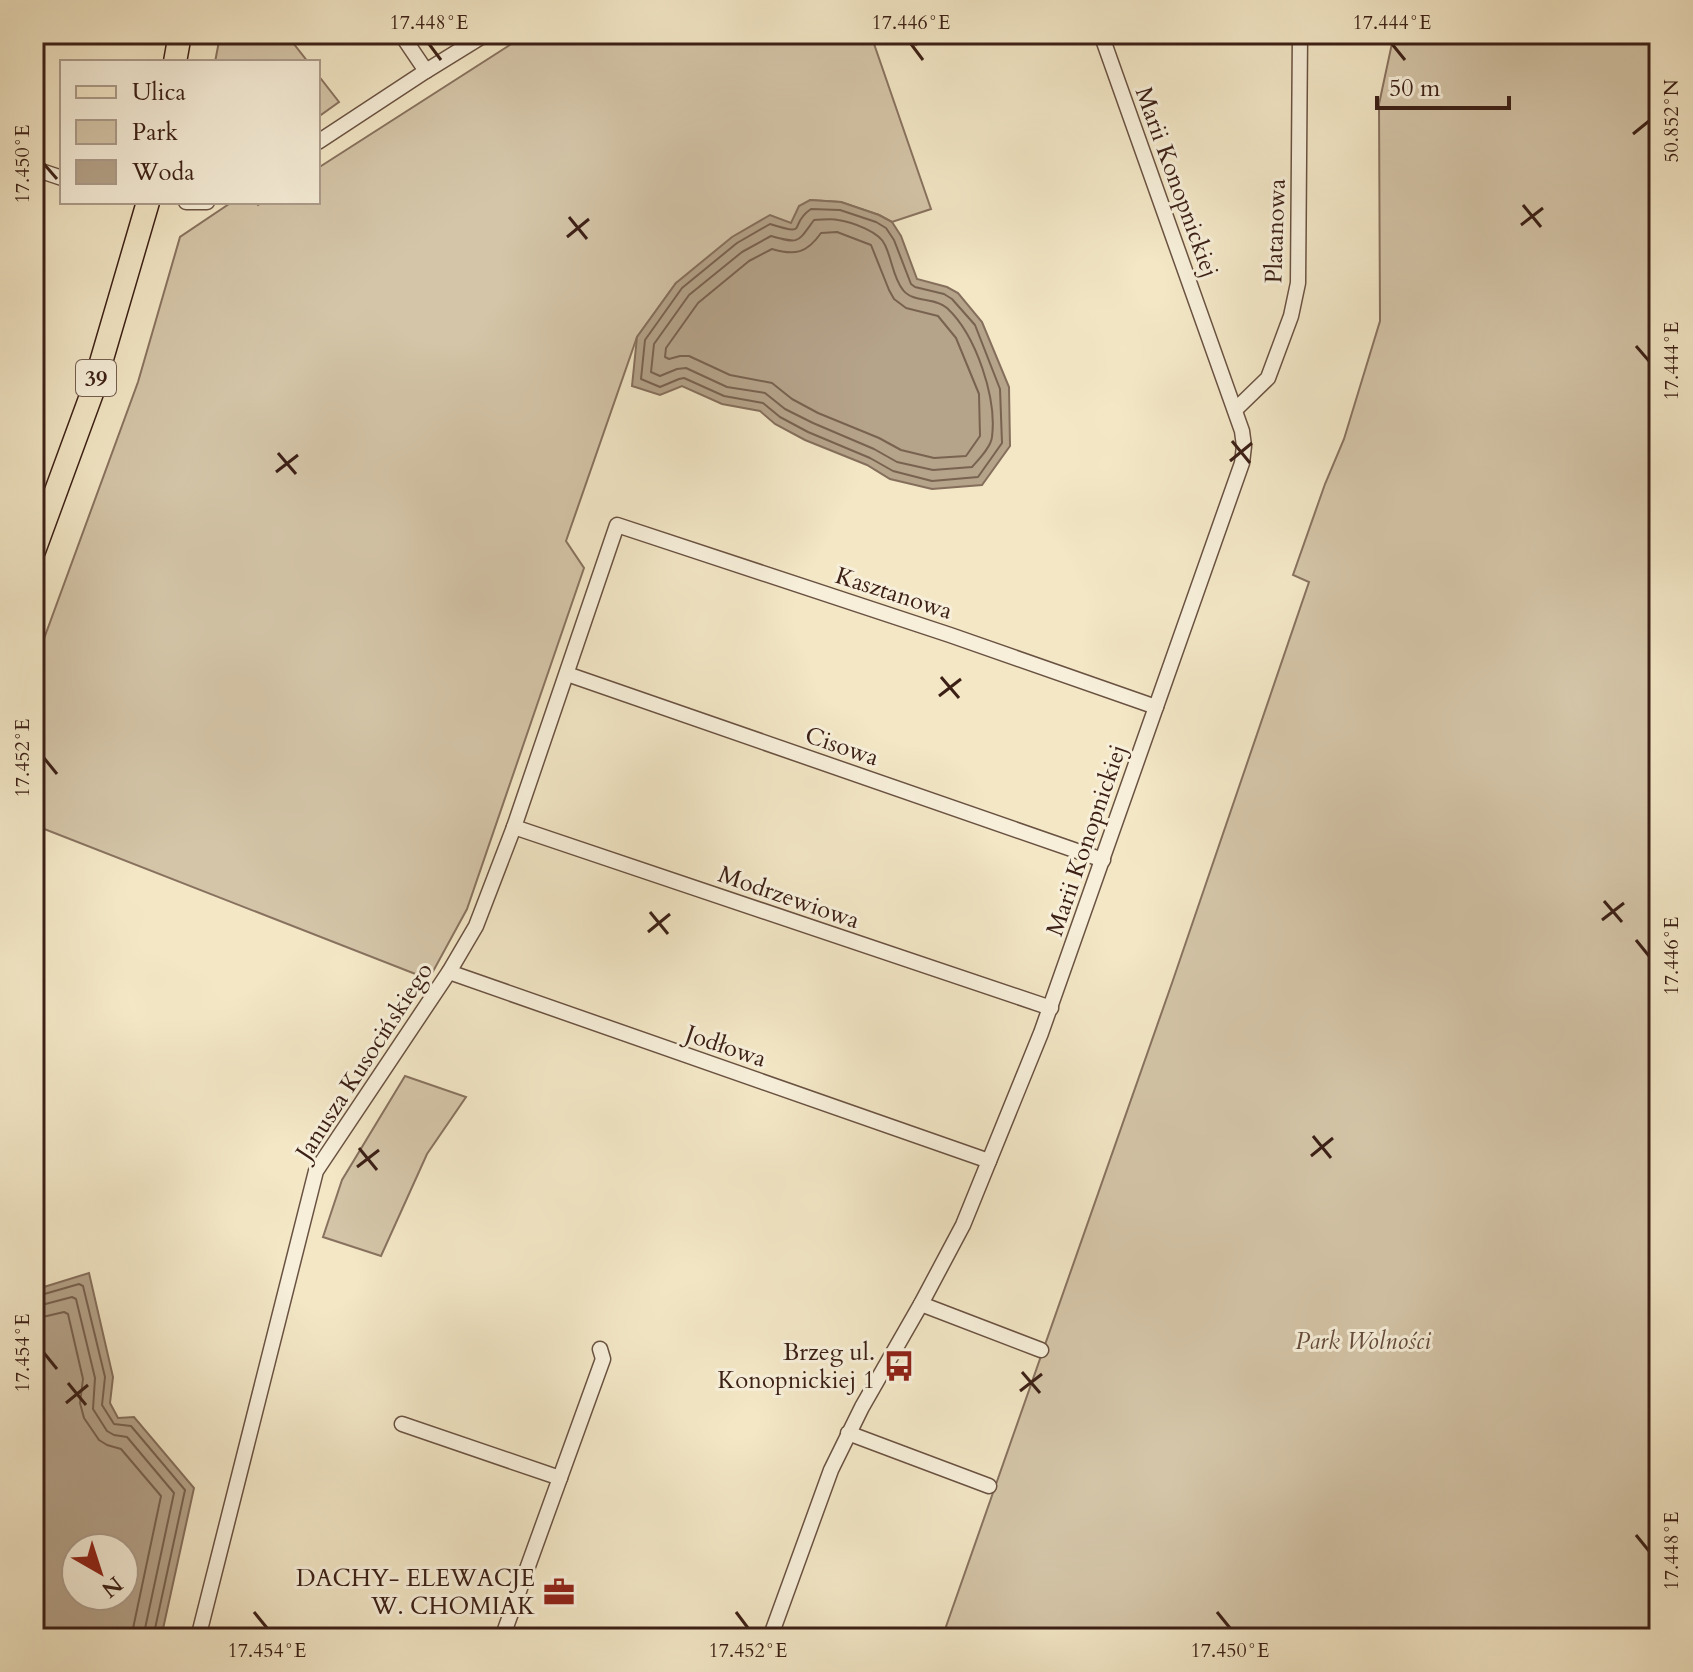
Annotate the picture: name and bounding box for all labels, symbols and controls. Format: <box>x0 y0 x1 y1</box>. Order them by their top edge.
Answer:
text: 17.448°E <box>390 9 468 36</box>
text: 17.446°E <box>872 9 950 36</box>
text: 17.444°E <box>1353 9 1431 36</box>
legend <box>60 60 320 204</box>
scale bar <box>1377 60 1509 110</box>
text: 50 m <box>1389 72 1441 105</box>
text: Ulica <box>132 76 186 109</box>
text: 50.852°N <box>1658 79 1685 163</box>
street label: Marii Konopnickiej <box>1127 82 1226 282</box>
text: Park <box>132 116 178 149</box>
text: 17.450°E <box>9 125 36 203</box>
text: Woda <box>131 156 195 189</box>
street label: Platanowa <box>1257 177 1294 284</box>
text: 17.444°E <box>1658 322 1685 400</box>
road number: 39 <box>76 360 116 396</box>
street label: Kasztanowa <box>831 559 957 628</box>
text: 17.452°E <box>9 719 36 797</box>
street label: Cisowa <box>801 719 884 775</box>
street label: Marii Konopnickiej <box>1038 740 1135 940</box>
street label: Modrzewiowa <box>714 858 864 937</box>
text: 17.446°E <box>1658 917 1685 995</box>
street label: Janusza Kusocińskiego <box>287 956 441 1169</box>
street label: Jodłowa <box>678 1016 771 1076</box>
text: 17.454°E <box>9 1314 36 1392</box>
park label: Park Wolności <box>1295 1325 1431 1358</box>
place label: Brzeg ul. Konopnickiej 1 <box>717 1336 875 1397</box>
bus stop icon: Brzeg ul. Konopnickiej 1 <box>882 1349 916 1383</box>
text: 17.448°E <box>1658 1512 1685 1590</box>
north arrow <box>60 1532 140 1612</box>
place label: DACHY- ELEWACJE W. CHOMIAK <box>296 1562 535 1623</box>
text: N <box>95 1569 129 1604</box>
office icon: DACHY- ELEWACJE W. CHOMIAK <box>542 1575 576 1609</box>
text: 17.454°E <box>228 1637 306 1664</box>
text: 17.452°E <box>709 1637 787 1664</box>
text: 17.450°E <box>1191 1637 1269 1664</box>

